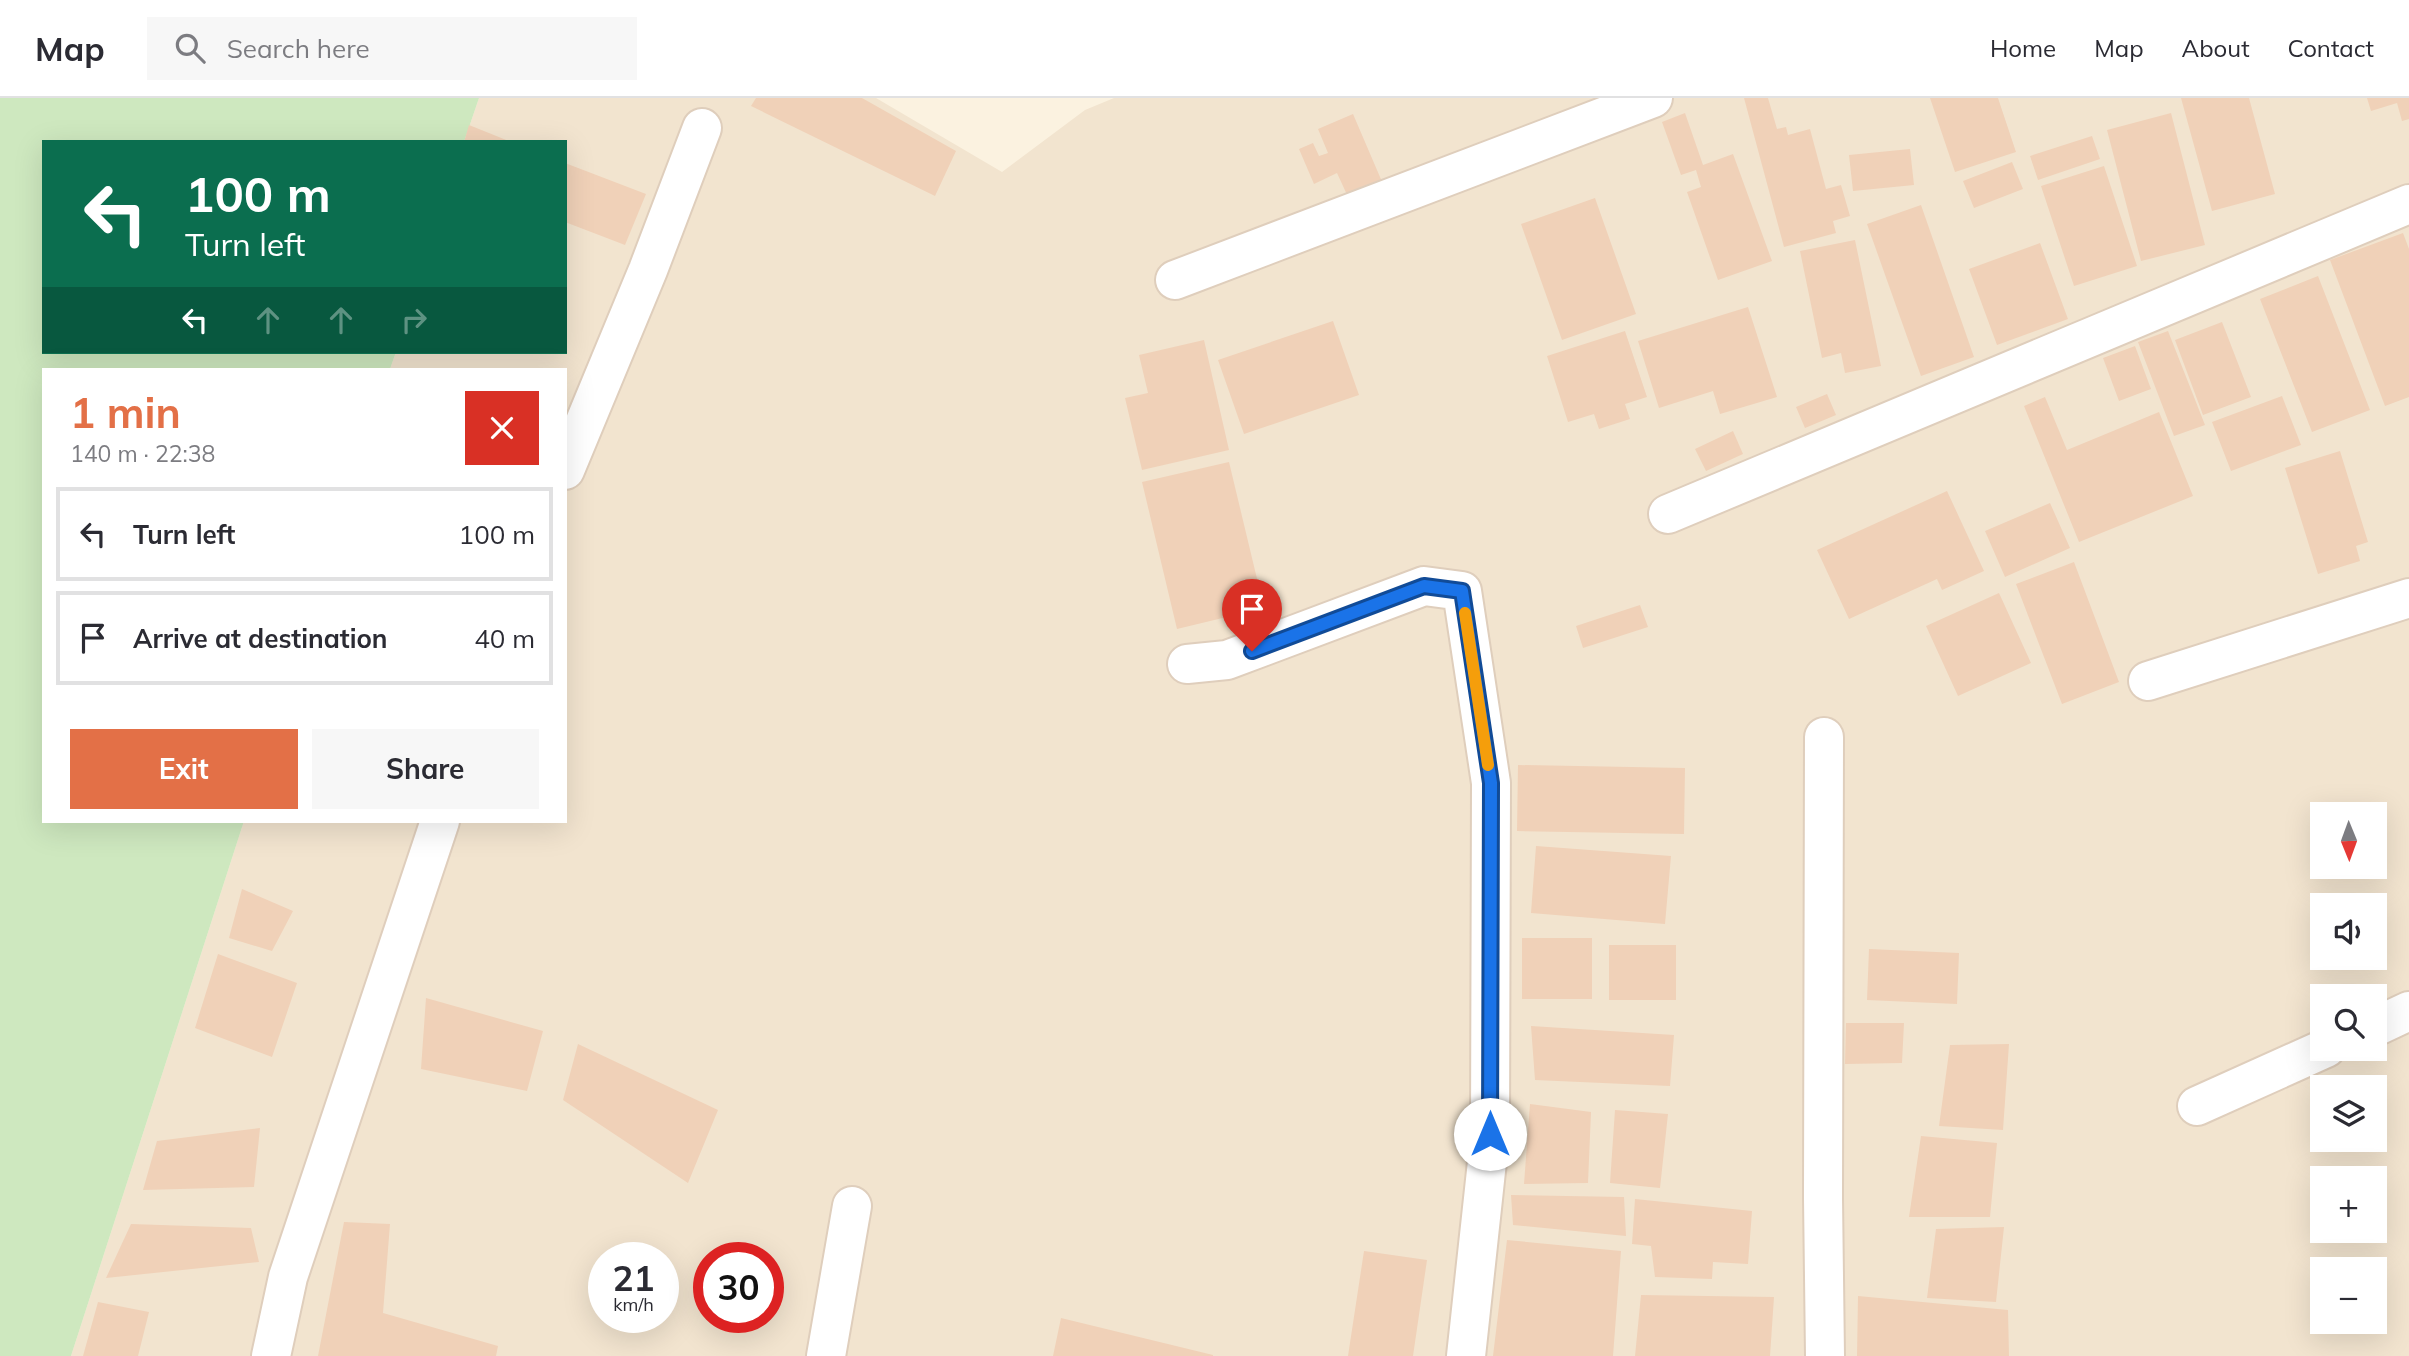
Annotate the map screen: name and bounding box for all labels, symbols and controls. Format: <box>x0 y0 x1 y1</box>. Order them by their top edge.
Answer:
search box <box>147 17 637 80</box>
text: Map <box>35 28 105 69</box>
icon: search <box>171 29 209 67</box>
text: Search here <box>227 32 370 65</box>
text: Home <box>1990 33 2056 63</box>
text: Map <box>2094 33 2144 63</box>
text: About <box>2182 33 2250 63</box>
text: Contact <box>2288 33 2374 63</box>
text: 100 m <box>185 163 331 224</box>
icon: left <box>70 168 161 259</box>
text: Turn left <box>185 224 305 264</box>
icon: left <box>176 301 214 339</box>
icon: ahead <box>249 301 287 339</box>
icon: ahead <box>322 301 360 339</box>
icon: right <box>395 301 433 339</box>
text: 1 min <box>70 386 181 439</box>
button: close <box>465 391 539 465</box>
text: 140 m · 22:38 <box>70 439 215 468</box>
icon: left <box>74 515 112 553</box>
text: Turn left <box>133 518 235 551</box>
text: 100 m <box>459 518 535 551</box>
pin <box>1222 579 1282 651</box>
icon: arrive <box>1233 590 1271 628</box>
icon: arrive <box>74 619 112 657</box>
text: Arrive at destination <box>133 622 388 655</box>
text: 40 m <box>474 622 535 655</box>
button: Exit <box>70 729 298 809</box>
button: Share <box>312 729 539 809</box>
north arrow <box>2310 802 2387 878</box>
map controls <box>2310 802 2387 1334</box>
button: sound <box>2310 893 2387 970</box>
button: search <box>2310 984 2387 1061</box>
button: layers <box>2310 1075 2387 1152</box>
position arrow <box>1453 1097 1527 1171</box>
button: + <box>2310 1166 2387 1243</box>
speed limit sign: 30 <box>693 1242 784 1333</box>
text: 21 <box>612 1256 655 1300</box>
button: − <box>2310 1257 2387 1334</box>
text: km/h <box>613 1293 654 1316</box>

